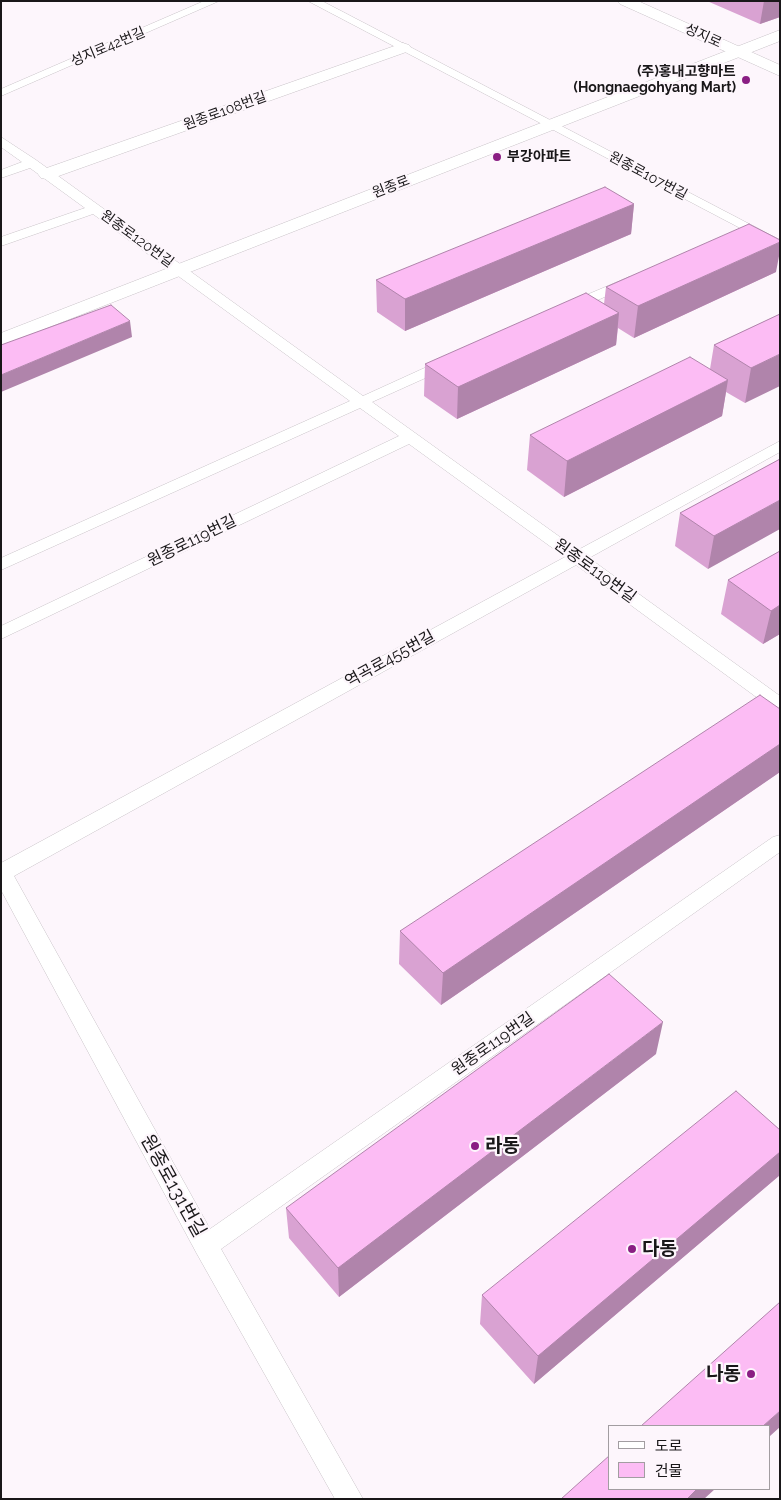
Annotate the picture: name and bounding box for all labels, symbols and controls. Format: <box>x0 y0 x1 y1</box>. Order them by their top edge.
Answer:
street label: 성지로 <box>682 20 724 52</box>
street label: 성지로42번길 <box>68 24 148 70</box>
place label: (주)홍내고향마트 (Hongnaegohyang Mart) <box>574 64 736 96</box>
marker: (주)홍내고향마트 (Hongnaegohyang Mart) <box>740 74 752 86</box>
street label: 원종로108번길 <box>181 88 269 134</box>
street label: 원종로107번길 <box>606 148 690 204</box>
place label: 부강아파트 <box>507 149 571 165</box>
marker: 부강아파트 <box>491 151 503 163</box>
street label: 원종로 <box>370 172 412 202</box>
street label: 원종로120번길 <box>97 207 177 271</box>
street label: 원종로119번길 <box>144 511 240 571</box>
street label: 원종로119번길 <box>550 535 640 607</box>
street label: 역곡로455번길 <box>342 626 438 692</box>
street label: 원종로119번길 <box>448 1008 538 1080</box>
street label: 원종로131번길 <box>135 1131 211 1241</box>
place label: 라동 <box>485 1135 520 1157</box>
marker: 라동 <box>469 1140 481 1152</box>
place label: 다동 <box>642 1238 677 1260</box>
marker: 다동 <box>626 1243 638 1255</box>
place label: 나동 <box>706 1363 741 1385</box>
marker: 나동 <box>745 1368 757 1380</box>
legend <box>608 1425 771 1490</box>
text: 도로 <box>655 1437 683 1455</box>
text: 건물 <box>655 1462 683 1480</box>

